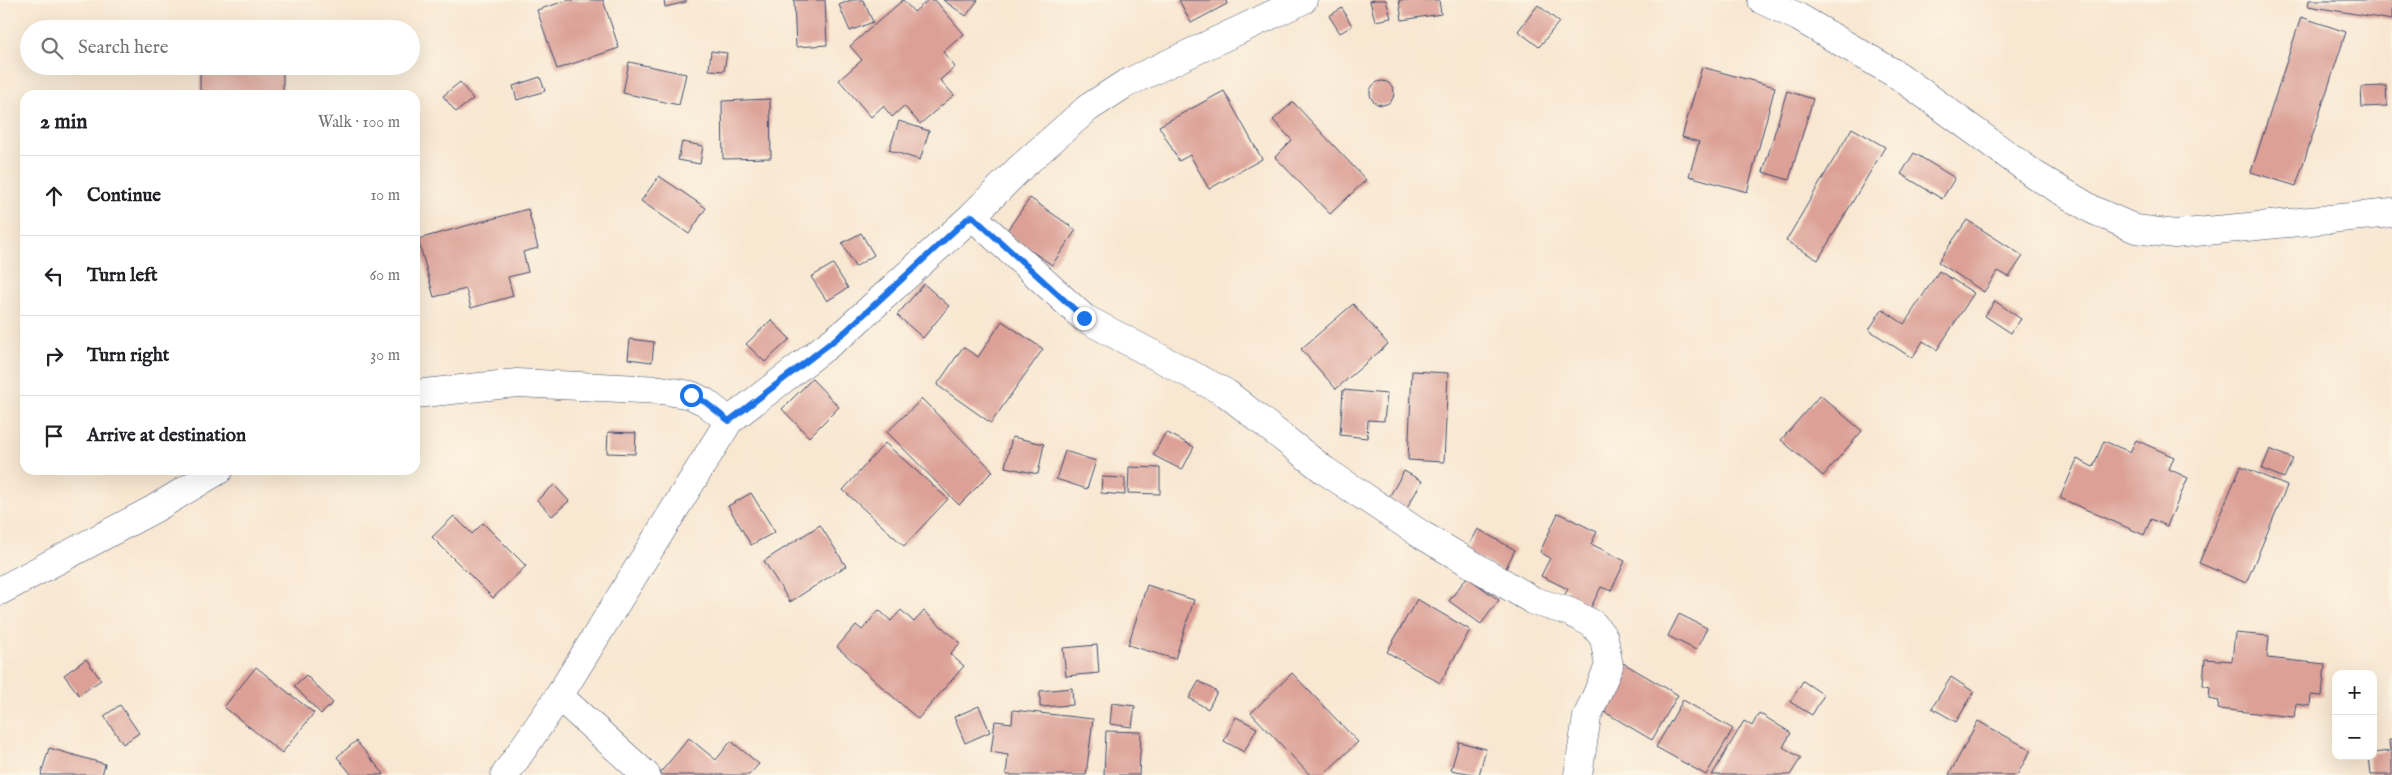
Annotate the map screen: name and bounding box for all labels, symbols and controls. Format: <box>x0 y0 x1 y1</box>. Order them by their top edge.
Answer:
search box <box>20 20 420 75</box>
icon: search <box>38 34 66 62</box>
text: Search here <box>78 36 169 60</box>
text: 2 min <box>40 109 87 136</box>
text: Walk · 100 m <box>318 113 400 133</box>
icon: ahead <box>40 182 68 210</box>
text: Continue <box>87 184 161 208</box>
text: 10 m <box>370 186 400 206</box>
icon: left <box>40 262 68 290</box>
text: Turn left <box>87 264 158 288</box>
text: 60 m <box>370 266 400 286</box>
route end <box>1073 307 1096 330</box>
icon: right <box>40 342 68 370</box>
text: Turn right <box>87 344 169 368</box>
text: 30 m <box>370 346 400 366</box>
route start <box>680 384 703 407</box>
icon: arrive <box>40 422 68 450</box>
text: Arrive at destination <box>87 424 246 448</box>
map controls <box>2332 670 2377 760</box>
button: + <box>2332 670 2377 715</box>
button: − <box>2332 715 2377 760</box>

